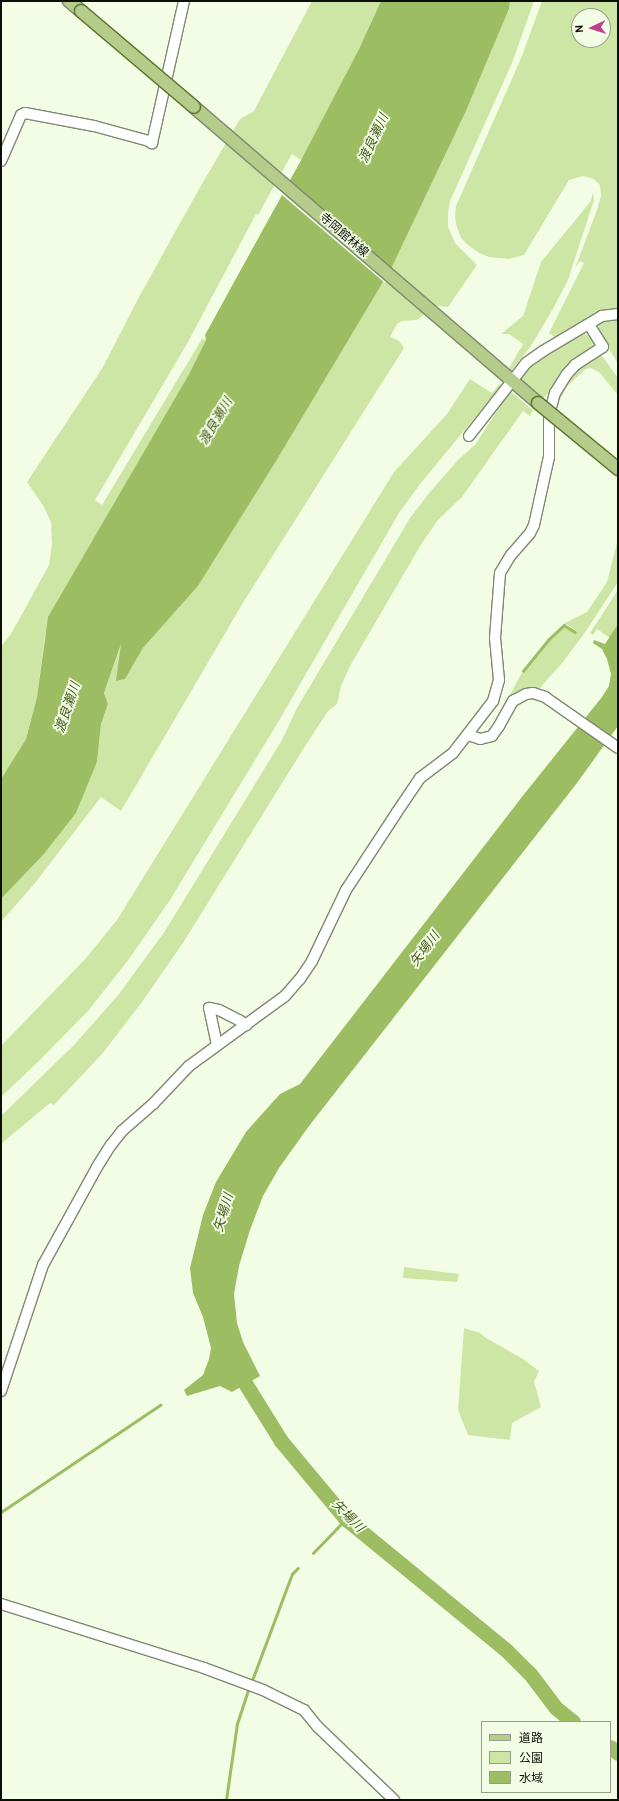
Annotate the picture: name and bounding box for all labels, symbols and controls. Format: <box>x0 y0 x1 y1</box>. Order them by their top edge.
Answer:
north arrow <box>571 8 611 48</box>
text: N <box>573 24 587 33</box>
water label: 渡良瀬川 <box>357 112 393 166</box>
street label: 寺岡館林線 <box>316 211 370 261</box>
water label: 渡良瀬川 <box>197 396 237 448</box>
water label: 渡良瀬川 <box>53 681 85 735</box>
water label: 矢場川 <box>408 930 444 970</box>
water label: 矢場川 <box>212 1192 238 1234</box>
water label: 矢場川 <box>328 1498 366 1536</box>
legend <box>481 1721 611 1793</box>
text: 道路 <box>519 1731 543 1747</box>
text: 公園 <box>519 1751 543 1767</box>
text: 水域 <box>519 1771 543 1787</box>

